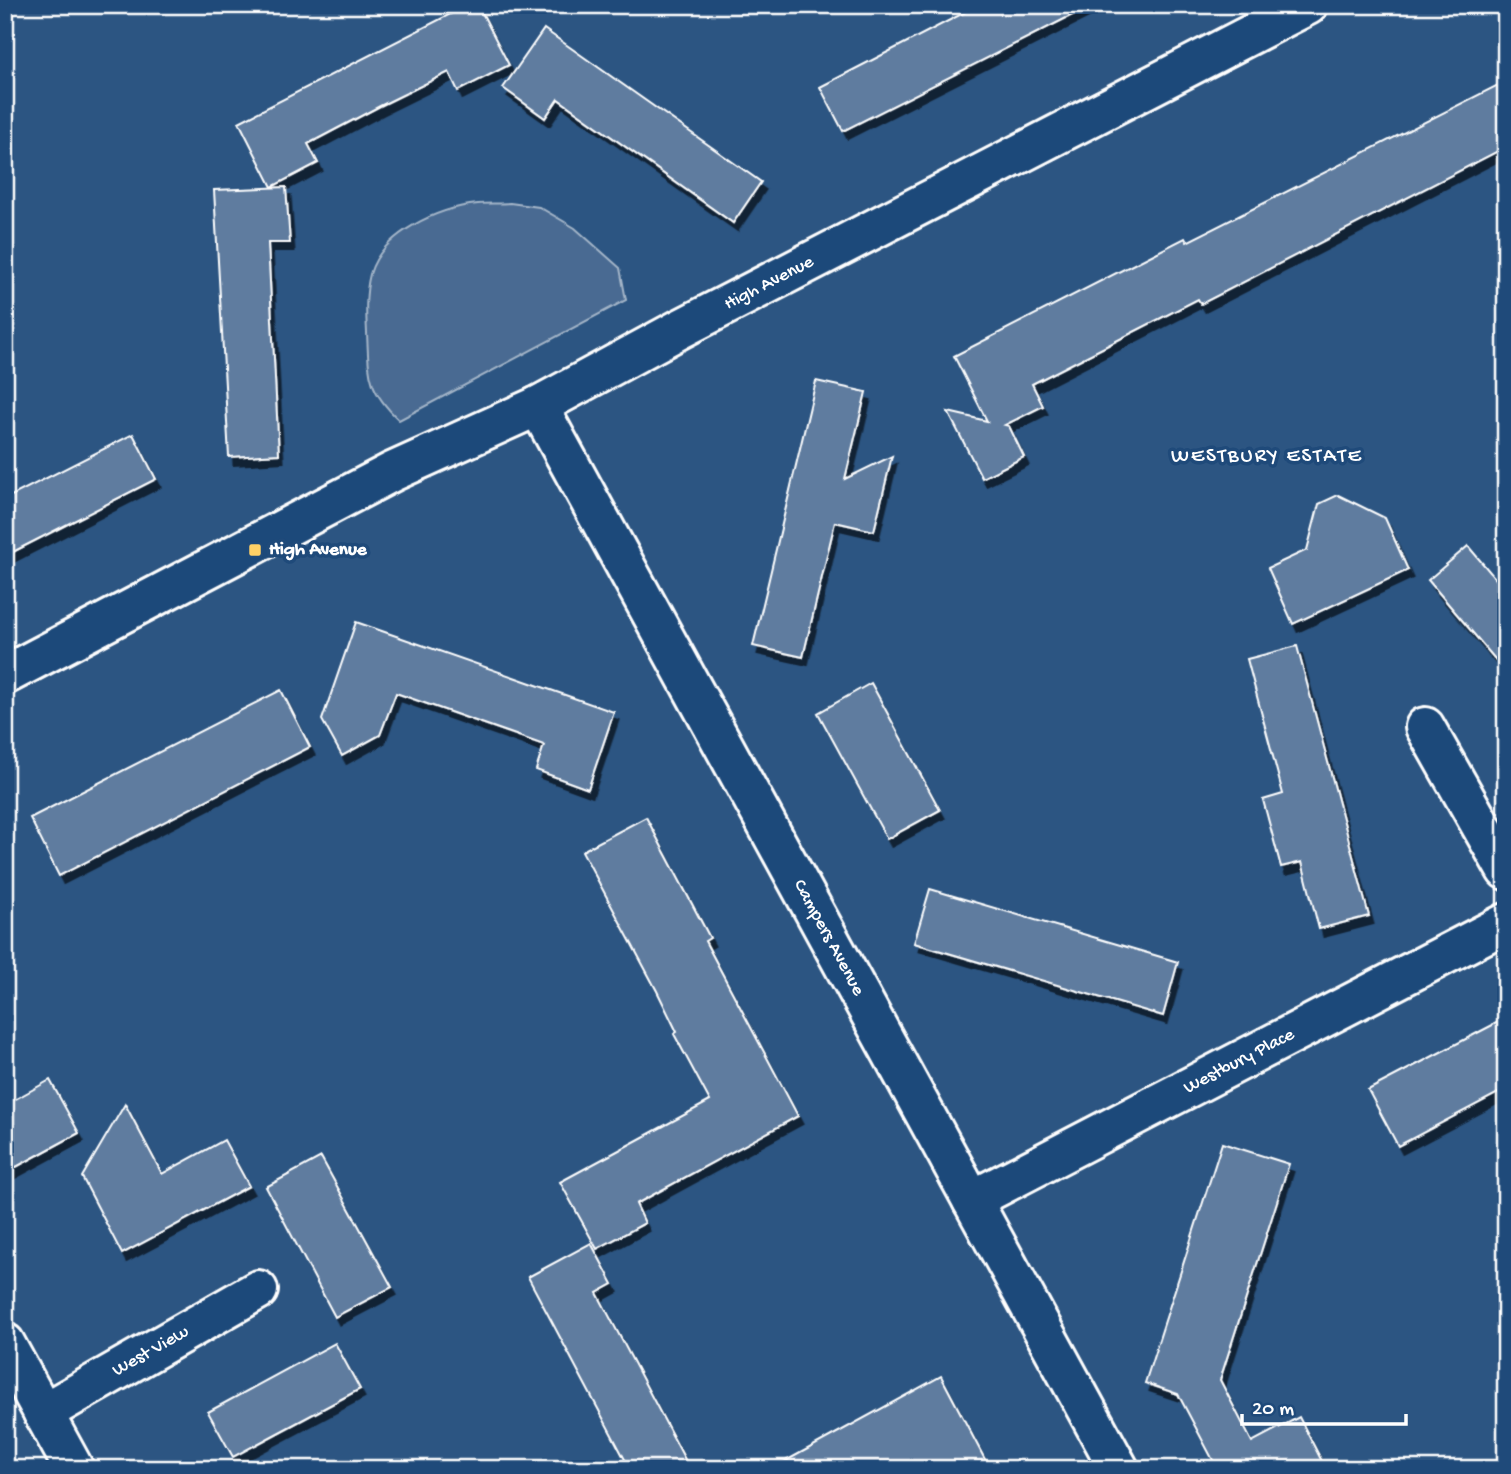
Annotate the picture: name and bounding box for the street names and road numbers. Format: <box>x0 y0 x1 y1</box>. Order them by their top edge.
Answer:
street label: High Avenue <box>720 250 818 316</box>
street label: Campers Avenue <box>788 876 870 1000</box>
street label: Westbury Place <box>1180 1023 1299 1100</box>
street label: West View <box>108 1320 193 1382</box>

